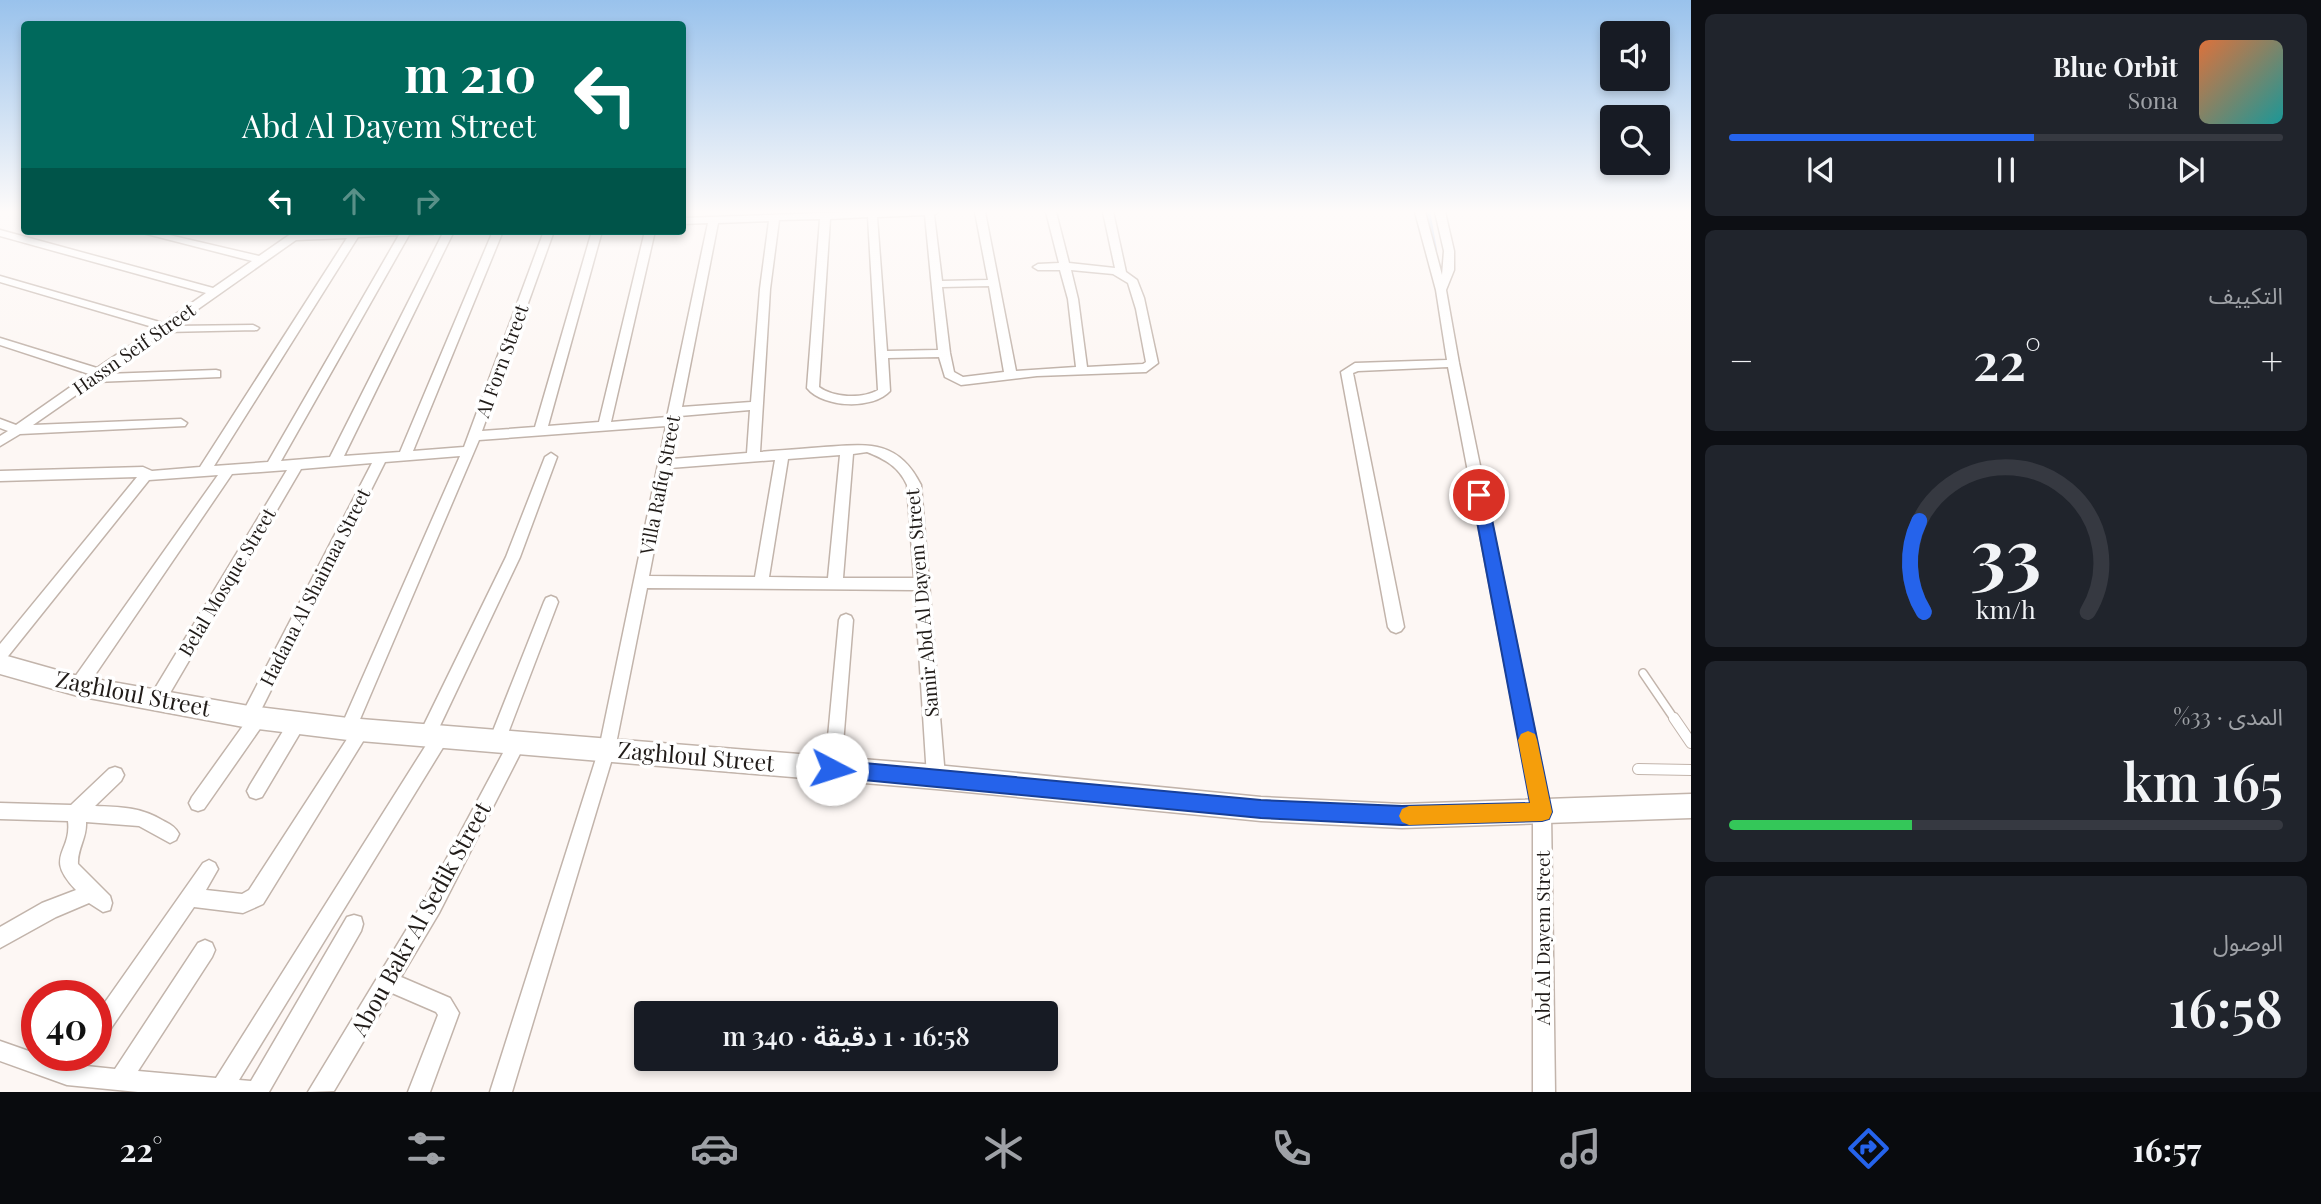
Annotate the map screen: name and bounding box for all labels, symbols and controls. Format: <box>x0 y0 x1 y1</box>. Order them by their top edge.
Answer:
map controls <box>1600 21 1670 175</box>
button: sound <box>1600 21 1670 91</box>
text: 210 m <box>404 40 536 105</box>
icon: left <box>560 49 651 140</box>
text: Blue Orbit <box>2053 49 2178 84</box>
text: Sona <box>2128 84 2178 115</box>
text: Abd Al Dayem Street <box>242 103 536 146</box>
button: search <box>1600 105 1670 175</box>
icon: previous <box>1802 151 1840 189</box>
icon: pause <box>1987 151 2025 189</box>
icon: next <box>2172 151 2210 189</box>
icon: left <box>262 182 300 220</box>
icon: ahead <box>335 182 373 220</box>
icon: right <box>408 182 446 220</box>
text: التكييف <box>2209 279 2283 310</box>
street label: Hassn Seif Street <box>67 296 200 400</box>
street label: Al Forn Street <box>468 300 534 422</box>
text: 22° <box>1973 325 2041 394</box>
text: − <box>1729 334 1754 385</box>
text: + <box>2261 334 2283 385</box>
street label: Villa Rafiq Street <box>633 412 685 558</box>
pin <box>1449 465 1509 525</box>
icon: arrive <box>1460 476 1498 514</box>
street label: Hadana Al Shaimaa Street <box>253 483 375 690</box>
street label: Samir Abd Al Dayem Street <box>898 488 944 718</box>
street label: Belal Mosque Street <box>172 502 281 660</box>
text: 33 <box>1970 503 2042 600</box>
text: km/h <box>1976 592 2036 625</box>
street label: Zaghloul Street <box>53 662 214 723</box>
text: المدى · 33% <box>2173 700 2283 731</box>
position arrow <box>795 732 869 806</box>
street label: Zaghloul Street <box>616 733 777 778</box>
text: 165 km <box>2123 746 2283 815</box>
street label: Abou Bakr Al Sedik Street <box>342 795 497 1042</box>
street label: Abd Al Dayem Street <box>1529 850 1555 1026</box>
text: الوصول <box>2213 926 2283 957</box>
text: 16:58 <box>2169 972 2283 1041</box>
speed limit sign: 40 <box>21 980 112 1071</box>
text: 16:58 · 1 دقيقة · 340 m <box>722 1018 970 1053</box>
icon: filters <box>402 1124 451 1173</box>
icon: car <box>690 1124 739 1173</box>
icon: climate <box>979 1124 1028 1173</box>
icon: phone <box>1267 1124 1316 1173</box>
icon: music <box>1556 1124 1605 1173</box>
icon: directions <box>1844 1124 1893 1173</box>
text: 22° <box>120 1127 162 1170</box>
text: 16:57 <box>2133 1127 2201 1170</box>

